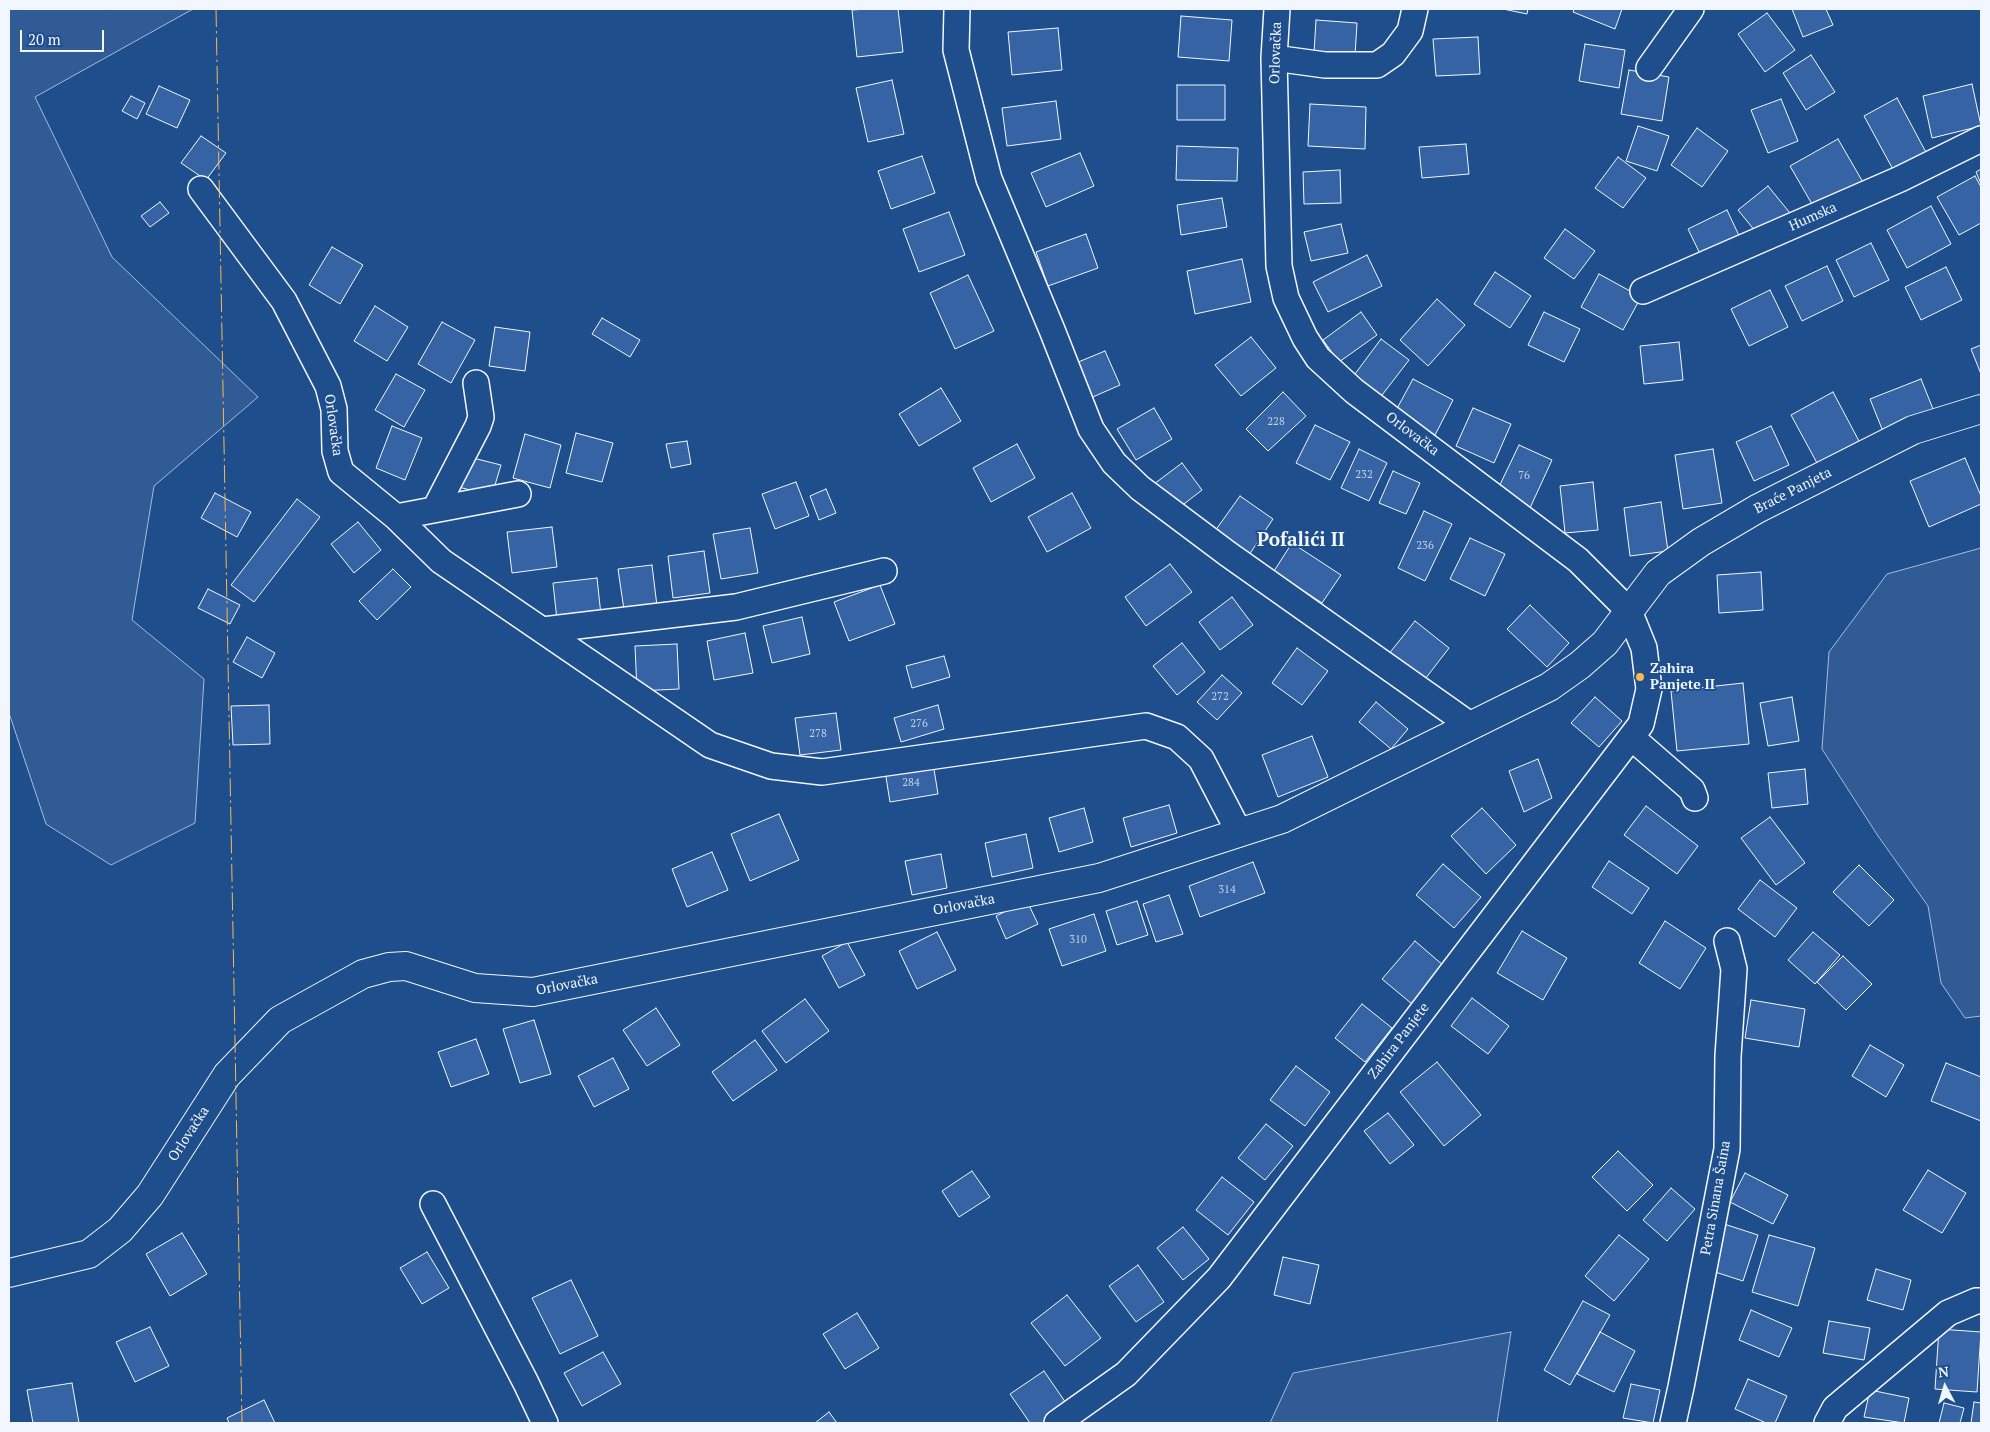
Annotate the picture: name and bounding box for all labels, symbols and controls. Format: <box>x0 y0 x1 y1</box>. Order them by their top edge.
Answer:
scale bar <box>22 20 106 52</box>
street label: Orlovačka <box>1267 22 1285 84</box>
text: 20 m <box>28 29 61 49</box>
street label: Humska <box>1786 199 1840 235</box>
street label: Orlovačka <box>320 393 346 457</box>
street label: Orlovačka <box>1382 409 1442 459</box>
house number: 228 <box>1267 415 1285 429</box>
street label: Braće Panjeta <box>1751 464 1835 518</box>
house number: 232 <box>1355 468 1373 482</box>
house number: 76 <box>1518 469 1530 483</box>
district label: Pofalići II <box>1257 530 1345 552</box>
house number: 236 <box>1416 539 1434 553</box>
place label: Zahira Panjete II <box>1650 661 1715 694</box>
marker: Zahira Panjete II <box>1634 671 1646 683</box>
house number: 272 <box>1211 690 1229 704</box>
house number: 276 <box>910 717 928 731</box>
house number: 278 <box>809 727 827 741</box>
house number: 284 <box>902 776 920 790</box>
house number: 314 <box>1218 883 1236 897</box>
street label: Orlovačka <box>932 891 996 919</box>
house number: 310 <box>1069 933 1087 947</box>
street label: Orlovačka <box>535 971 599 999</box>
street label: Zahira Panjete <box>1365 1000 1433 1082</box>
street label: Orlovačka <box>165 1103 213 1165</box>
street label: Petra Sinana Šaina <box>1698 1139 1734 1257</box>
north arrow <box>1920 1362 1970 1412</box>
text: N <box>1937 1362 1950 1382</box>

